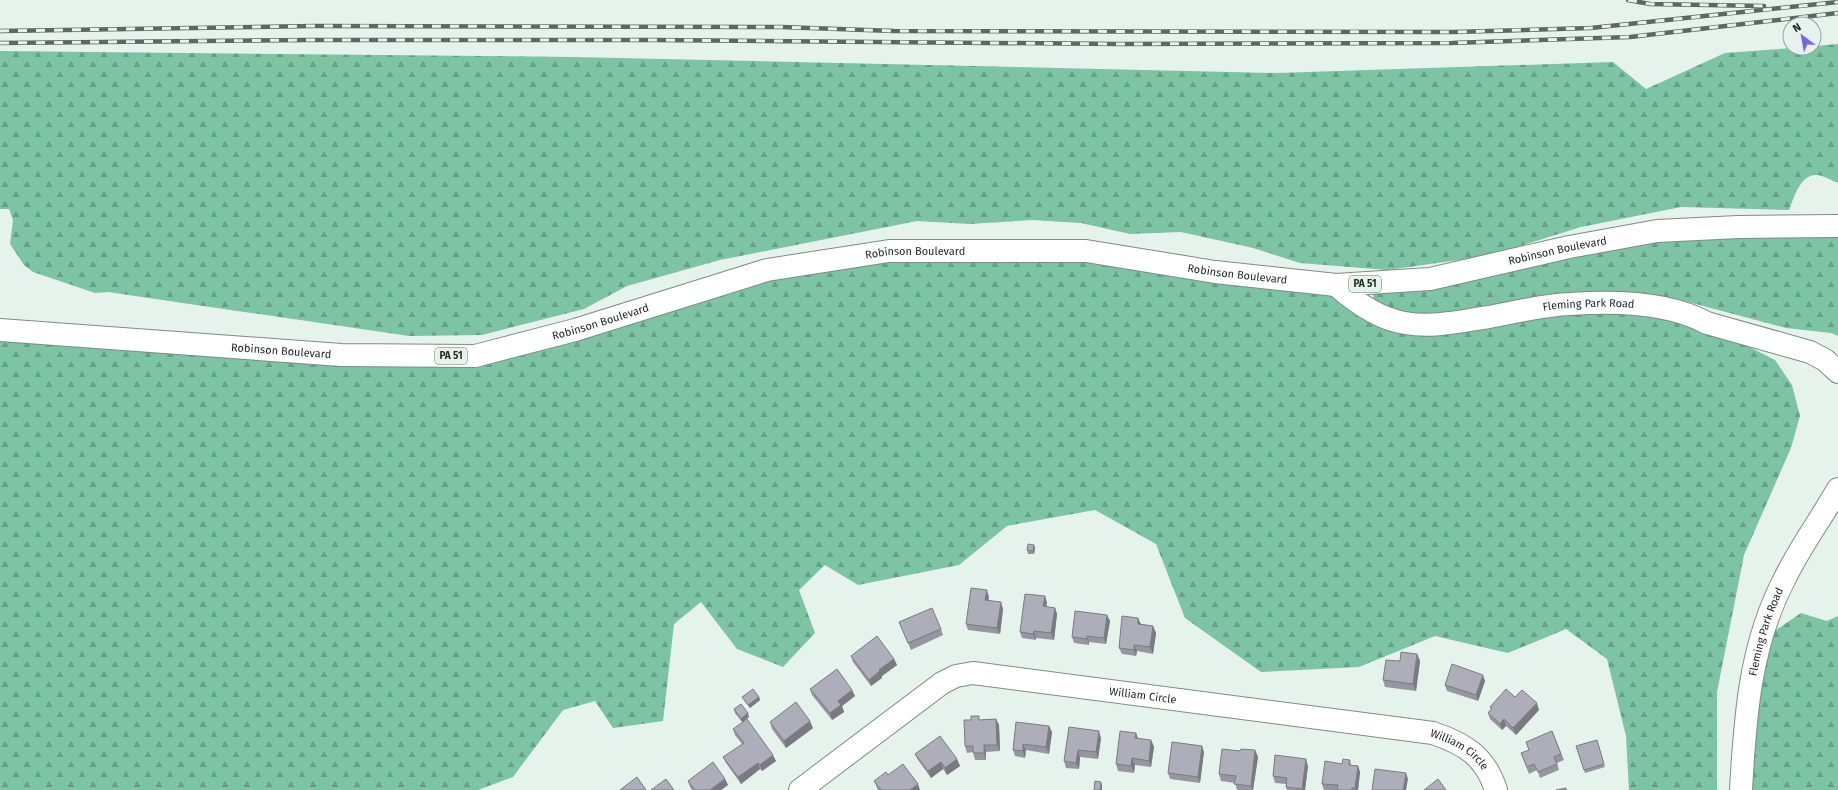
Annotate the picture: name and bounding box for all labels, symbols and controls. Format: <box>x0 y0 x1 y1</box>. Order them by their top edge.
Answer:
north arrow <box>1782 16 1822 56</box>
text: N <box>1790 20 1804 35</box>
street label: Robinson Boulevard <box>1507 234 1608 267</box>
street label: Robinson Boulevard <box>864 245 965 261</box>
street label: Robinson Boulevard <box>1187 261 1288 286</box>
road number: PA 51 <box>1349 276 1381 292</box>
street label: Fleming Park Road <box>1542 296 1635 313</box>
street label: Robinson Boulevard <box>551 301 650 342</box>
street label: Robinson Boulevard <box>231 340 332 361</box>
road number: PA 51 <box>435 348 467 364</box>
street label: Fleming Park Road <box>1746 585 1786 677</box>
street label: William Circle <box>1108 684 1177 706</box>
street label: William Circle <box>1429 726 1492 772</box>

